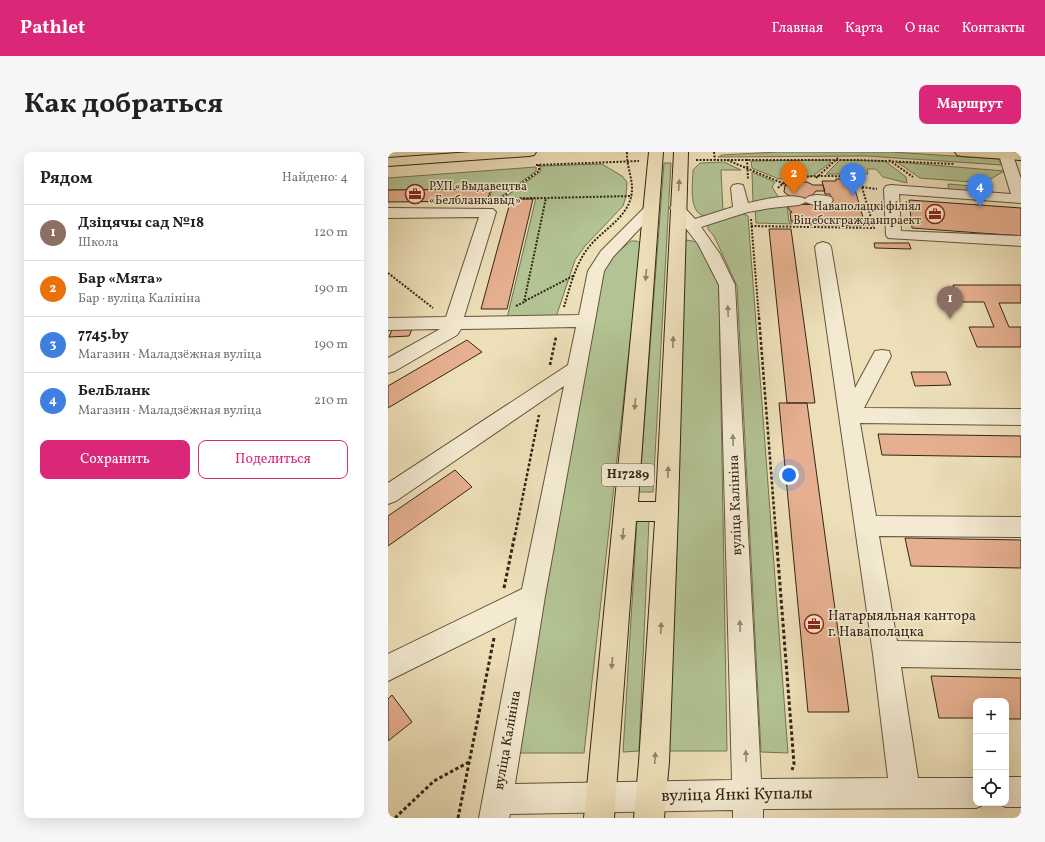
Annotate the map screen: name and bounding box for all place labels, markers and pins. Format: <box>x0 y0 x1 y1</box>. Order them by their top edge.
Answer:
pin: 2 <box>781 161 807 194</box>
pin: 3 <box>840 163 866 196</box>
pin: 4 <box>967 174 993 207</box>
place label: РУП «Выдавецтва «Белбланкавыд» <box>429 179 527 209</box>
office icon: РУП «Выдавецтва «Белбланкавыд» <box>404 183 426 205</box>
place label: Наваполацкі філіял Віцебскгражданпраект <box>793 199 921 229</box>
office icon: Наваполацкі філіял Віцебскгражданпраект <box>924 203 946 225</box>
pin: 1 <box>937 286 963 319</box>
place label: Натарыяльная кантора г. Наваполацка <box>828 607 976 642</box>
office icon: Натарыяльная кантора г. Наваполацка <box>803 613 825 635</box>

